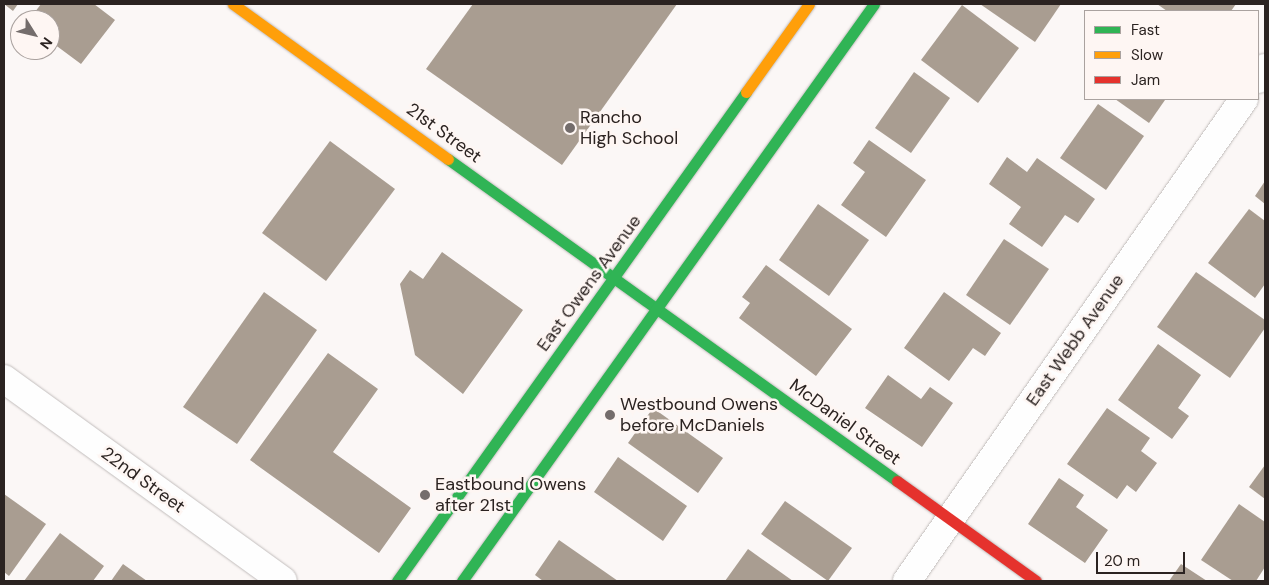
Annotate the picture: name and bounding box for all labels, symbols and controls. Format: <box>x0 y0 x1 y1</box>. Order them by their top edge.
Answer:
north arrow <box>10 10 60 60</box>
legend <box>1084 10 1259 100</box>
text: Fast <box>1131 20 1160 40</box>
text: N <box>36 34 57 53</box>
text: Slow <box>1131 45 1163 65</box>
text: Jam <box>1131 70 1160 90</box>
street label: 21st Street <box>402 99 486 167</box>
place label: Rancho High School <box>580 107 678 150</box>
marker: Rancho High School <box>564 122 576 134</box>
street label: East Owens Avenue <box>532 211 646 355</box>
street label: East Webb Avenue <box>1022 270 1128 410</box>
street label: McDaniel Street <box>785 374 905 470</box>
place label: Westbound Owens before McDaniels <box>620 394 778 436</box>
marker: Westbound Owens before McDaniels <box>604 409 616 421</box>
street label: 22nd Street <box>97 442 189 518</box>
place label: Eastbound Owens after 21st <box>435 474 586 516</box>
marker: Eastbound Owens after 21st <box>419 489 431 501</box>
scale bar <box>1099 542 1188 574</box>
text: 20 m <box>1104 551 1140 571</box>

